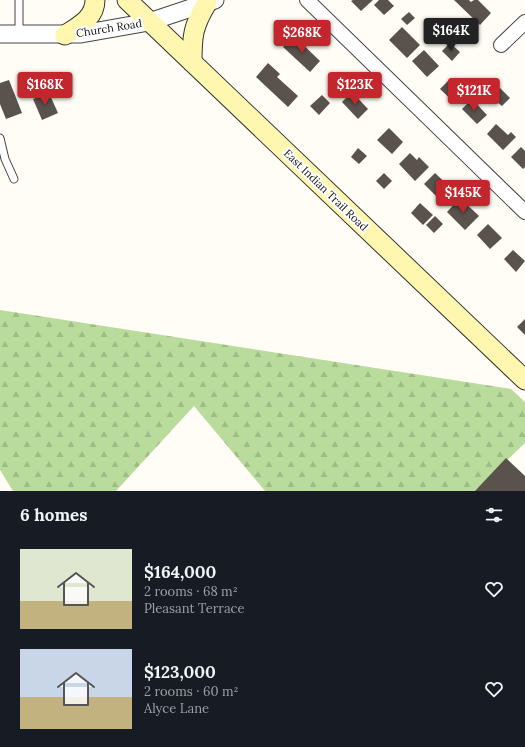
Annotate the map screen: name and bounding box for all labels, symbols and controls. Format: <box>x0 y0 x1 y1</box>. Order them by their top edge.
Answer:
street label: Church Road <box>75 16 143 40</box>
pin: $164K <box>423 18 479 52</box>
pin: $268K <box>274 20 330 54</box>
text: $164K <box>433 22 469 39</box>
text: $268K <box>283 24 321 41</box>
pin: $168K <box>17 72 73 106</box>
pin: $123K <box>327 72 383 106</box>
text: $168K <box>26 76 64 93</box>
text: $123K <box>337 76 373 93</box>
pin: $121K <box>446 78 502 112</box>
text: $121K <box>457 82 491 99</box>
street label: East Indian Trail Road <box>281 146 371 234</box>
pin: $145K <box>435 180 491 214</box>
text: $145K <box>445 184 481 201</box>
text: 6 homes <box>20 504 87 526</box>
icon: filters <box>483 504 505 526</box>
text: $164,000 <box>144 561 216 583</box>
icon: home <box>52 565 100 613</box>
icon: heart <box>483 578 505 600</box>
text: 2 rooms · 68 m² <box>144 583 238 600</box>
text: Pleasant Terrace <box>144 600 245 617</box>
text: $123,000 <box>144 661 216 683</box>
icon: home <box>52 665 100 713</box>
icon: heart <box>483 678 505 700</box>
text: 2 rooms · 60 m² <box>144 683 239 700</box>
text: Alyce Lane <box>144 700 209 717</box>

